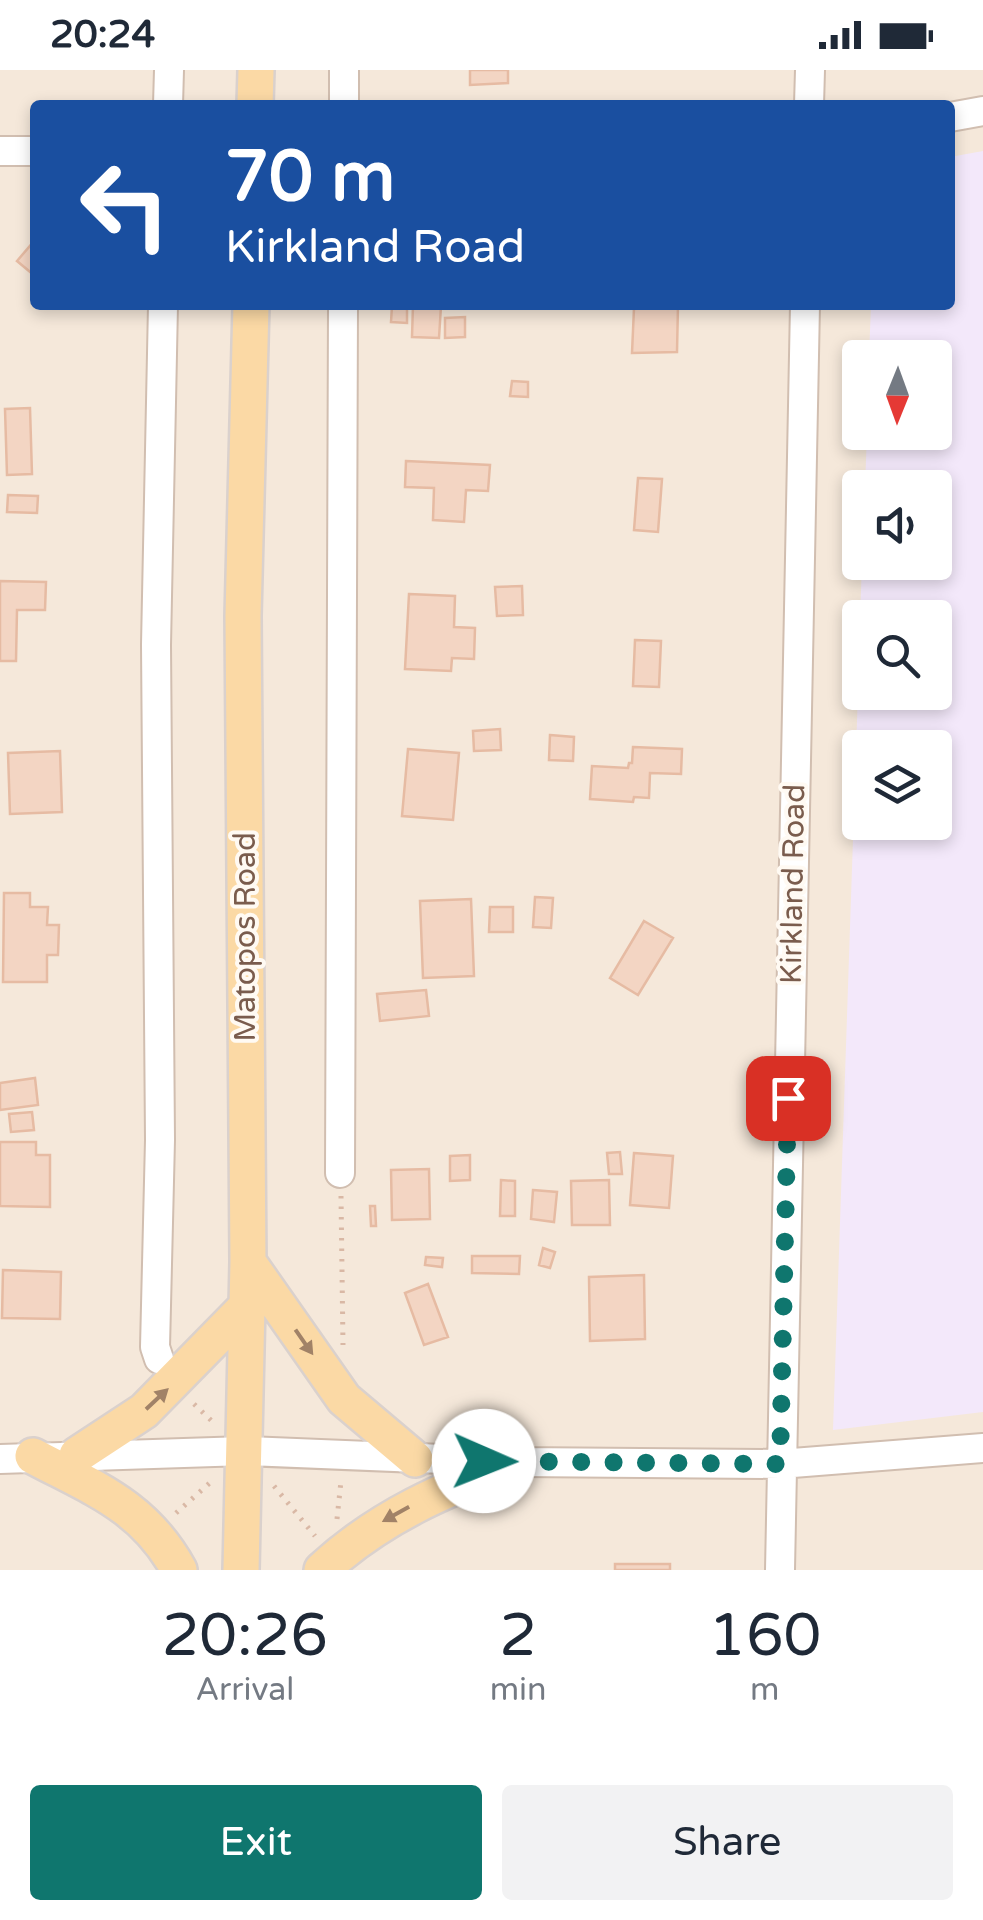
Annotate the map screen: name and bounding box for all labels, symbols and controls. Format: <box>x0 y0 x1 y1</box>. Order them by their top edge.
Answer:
text: 20:24 <box>50 12 155 58</box>
text: 70 m <box>225 136 395 220</box>
icon: left <box>60 140 190 270</box>
text: Kirkland Road <box>225 221 525 275</box>
north arrow <box>842 340 952 450</box>
map controls <box>842 340 952 840</box>
button: sound <box>842 470 952 580</box>
button: search <box>842 600 952 710</box>
button: layers <box>842 730 952 840</box>
street label: Kirkland Road <box>773 784 813 984</box>
street label: Matopos Road <box>227 832 264 1042</box>
pin <box>746 1056 831 1141</box>
icon: arrive <box>761 1071 816 1126</box>
one-way arrow <box>294 1329 313 1355</box>
one-way arrow <box>144 1388 168 1411</box>
position arrow <box>432 1409 536 1513</box>
one-way arrow <box>382 1506 411 1523</box>
text: 20:26 <box>162 1600 328 1672</box>
text: 2 <box>499 1600 537 1672</box>
text: 160 <box>708 1600 821 1672</box>
text: Arrival <box>195 1671 294 1709</box>
text: min <box>490 1671 547 1709</box>
text: m <box>750 1671 779 1709</box>
button: Exit <box>30 1785 482 1900</box>
button: Share <box>502 1785 953 1900</box>

